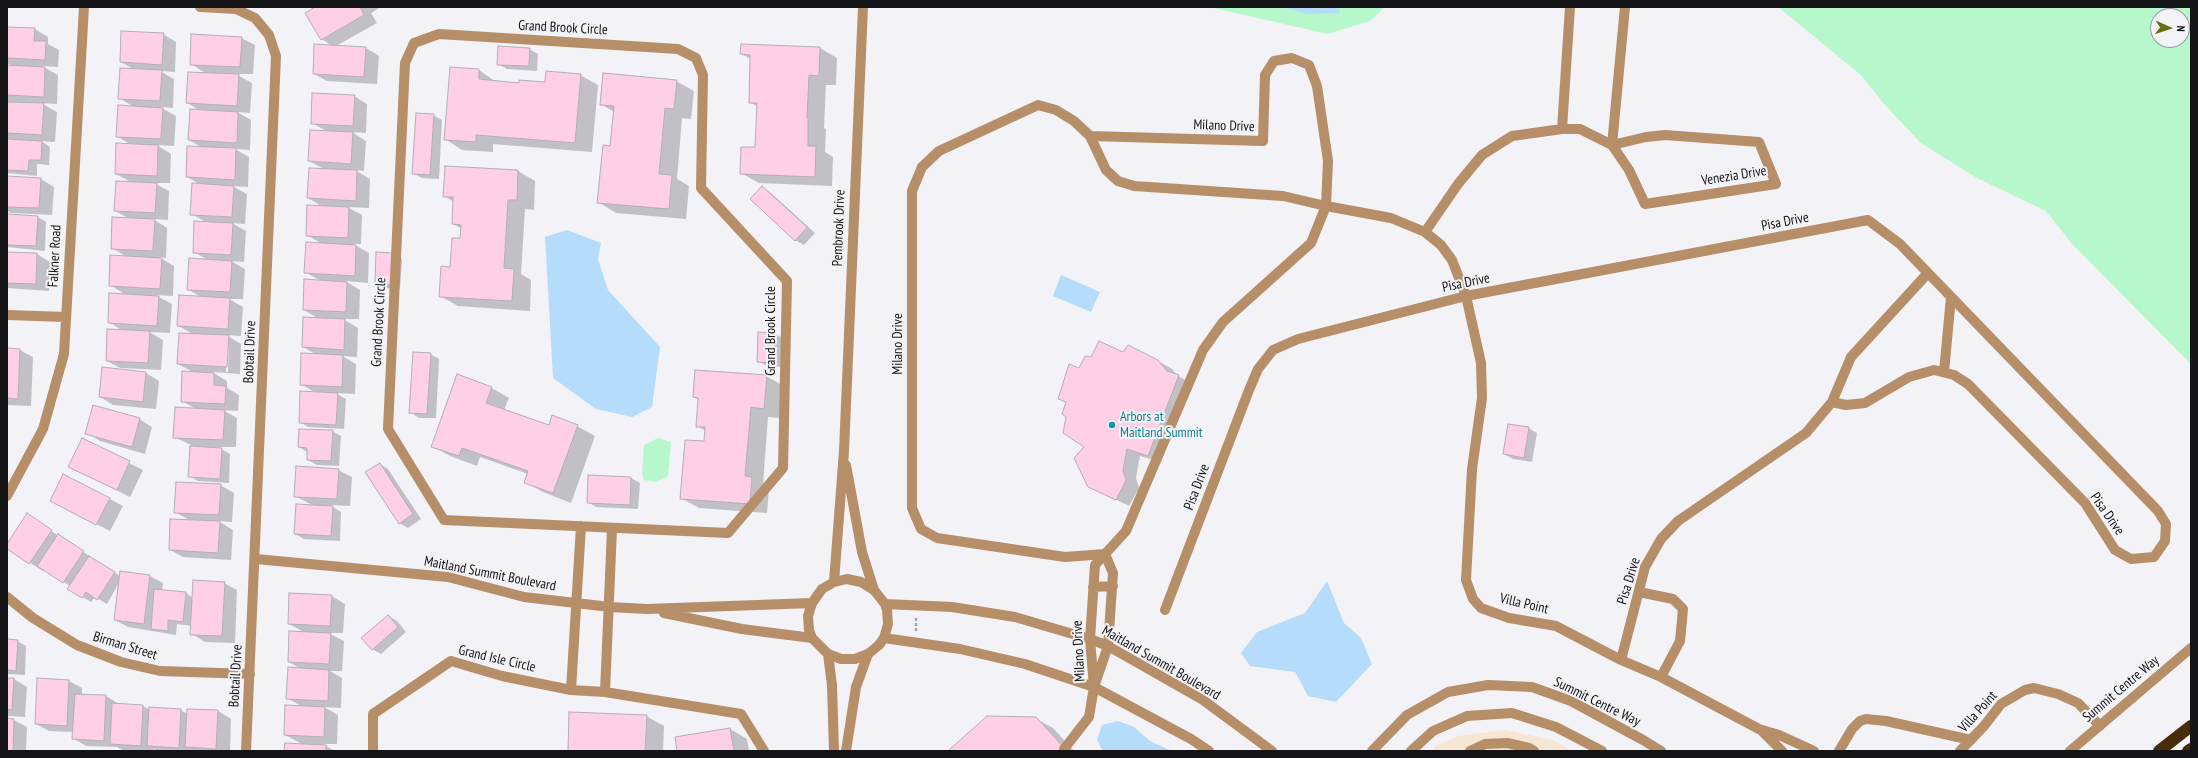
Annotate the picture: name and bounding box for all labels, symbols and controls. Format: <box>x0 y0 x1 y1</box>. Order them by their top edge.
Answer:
north arrow <box>2150 8 2190 48</box>
street label: Grand Brook Circle <box>518 17 608 39</box>
text: N <box>2174 25 2188 32</box>
street label: Milano Drive <box>1193 117 1255 135</box>
street label: Venezia Drive <box>1700 163 1768 189</box>
street label: Pembrook Drive <box>829 189 849 267</box>
street label: Pisa Drive <box>1760 209 1810 235</box>
street label: Falkner Road <box>45 224 65 288</box>
street label: Pisa Drive <box>1441 270 1491 296</box>
street label: Grand Brook Circle <box>368 277 390 367</box>
street label: Grand Brook Circle <box>763 286 779 376</box>
street label: Milano Drive <box>890 313 906 375</box>
street label: Bobtail Drive <box>241 320 259 384</box>
place label: Arbors at Maitland Summit <box>1120 409 1203 442</box>
marker: Arbors at Maitland Summit <box>1107 420 1117 430</box>
street label: Pisa Drive <box>1181 462 1213 512</box>
street label: Pisa Drive <box>2086 489 2128 539</box>
street label: Maitland Summit Boulevard <box>423 553 557 595</box>
street label: Pisa Drive <box>1614 556 1644 606</box>
street label: Villa Point <box>1498 590 1550 618</box>
street label: Milano Drive <box>1069 620 1089 682</box>
street label: Maitland Summit Boulevard <box>1099 622 1223 704</box>
street label: Birman Street <box>91 628 159 664</box>
street label: Grand Isle Circle <box>457 642 537 676</box>
street label: Bobtail Drive <box>226 644 246 708</box>
street label: Summit Centre Way <box>2079 652 2163 726</box>
street label: Summit Centre Way <box>1551 674 1643 730</box>
street label: Villa Point <box>1955 688 2001 736</box>

